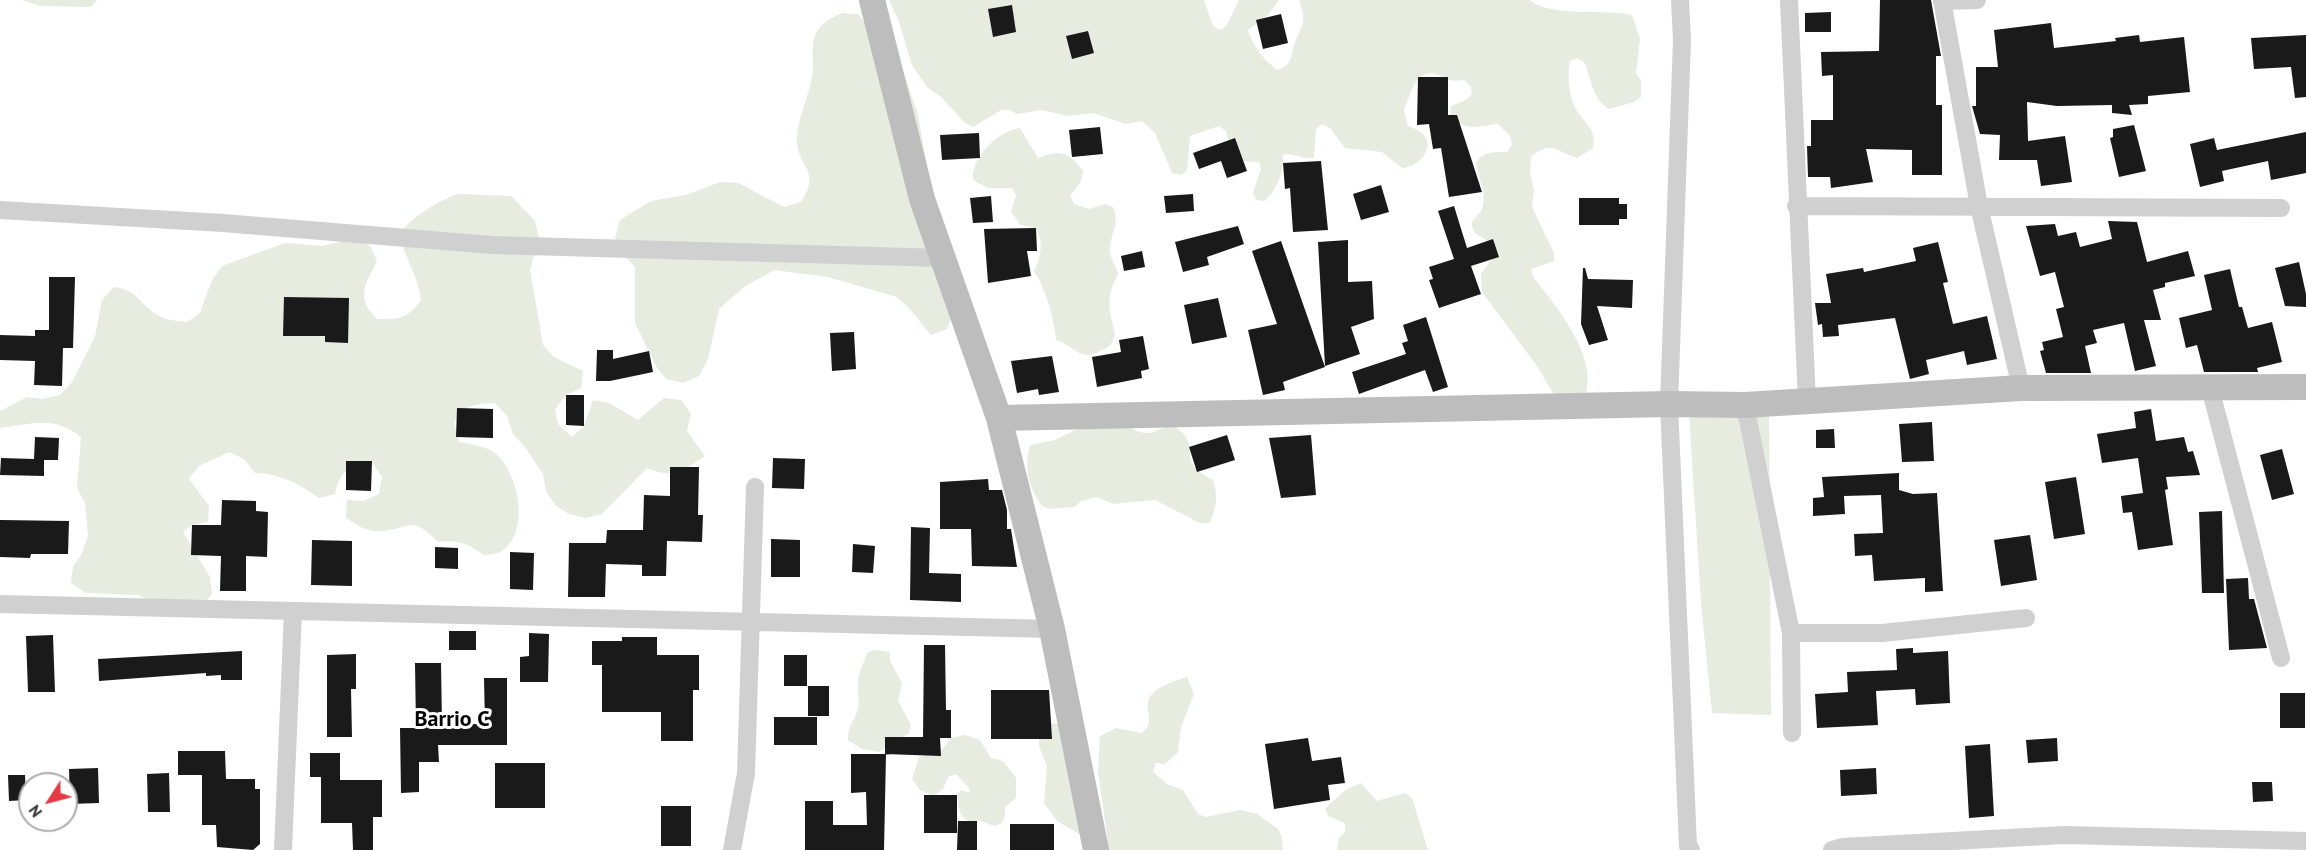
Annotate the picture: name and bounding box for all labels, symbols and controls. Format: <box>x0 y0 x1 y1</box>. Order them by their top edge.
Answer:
district label: Barrio C <box>415 707 489 733</box>
north arrow <box>18 772 78 832</box>
text: N <box>24 801 46 822</box>

